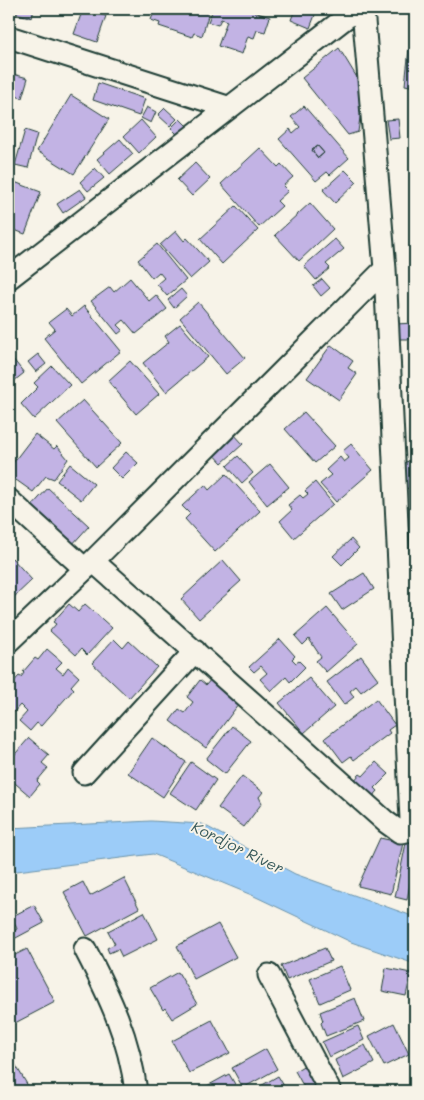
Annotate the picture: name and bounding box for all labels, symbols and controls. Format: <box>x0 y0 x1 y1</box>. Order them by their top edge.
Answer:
water label: Kordjor River <box>189 816 288 878</box>

